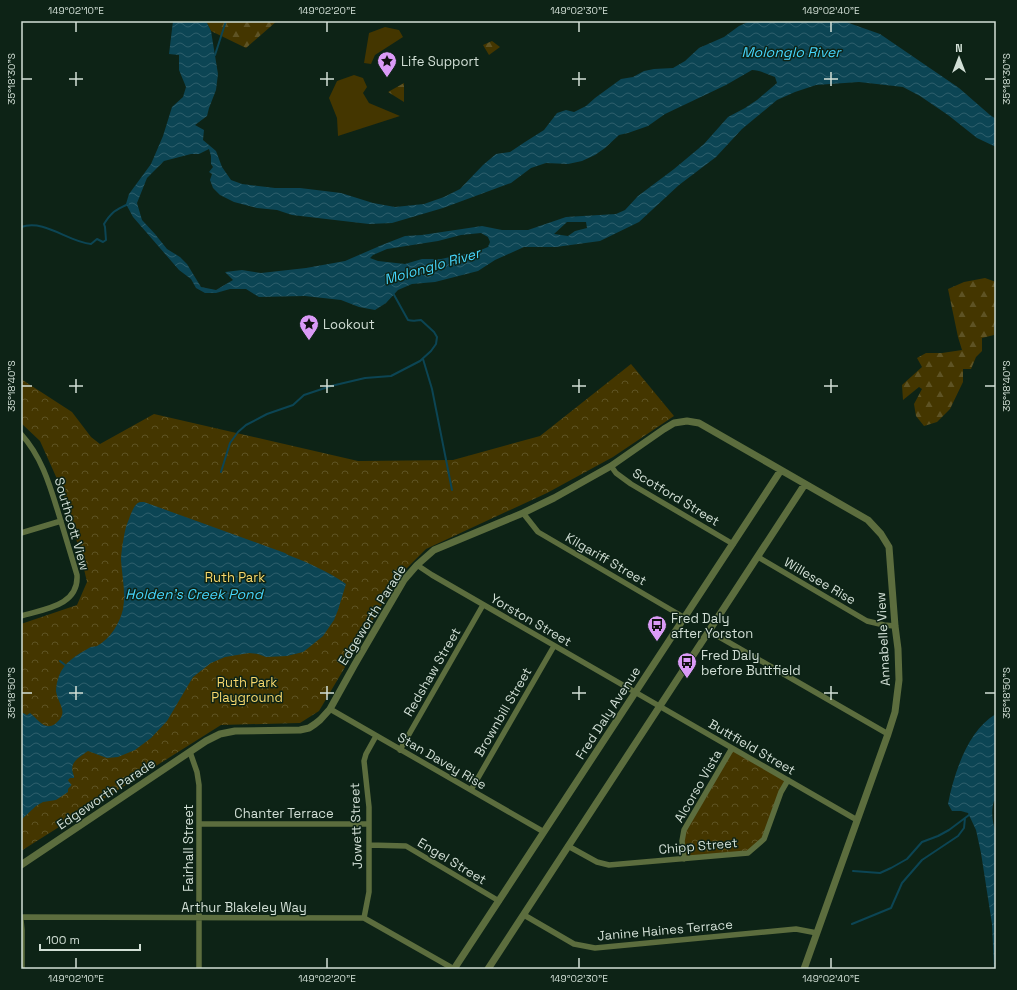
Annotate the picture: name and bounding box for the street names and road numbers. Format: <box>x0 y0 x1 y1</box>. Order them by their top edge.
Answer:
street label: Scotford Street <box>629 464 723 530</box>
street label: Southcott View <box>51 475 93 573</box>
street label: Kilgariff Street <box>562 529 650 589</box>
street label: Willesee Rise <box>781 554 859 608</box>
street label: Edgeworth Parade <box>334 562 410 668</box>
street label: Yorston Street <box>487 590 575 650</box>
street label: Annabelle View <box>872 592 894 686</box>
street label: Redshaw Street <box>400 624 464 720</box>
street label: Fred Daly Avenue <box>572 663 644 763</box>
street label: Brownbill Street <box>471 664 536 760</box>
street label: Buttfield Street <box>705 715 799 779</box>
street label: Stan Davey Rise <box>394 729 490 793</box>
street label: Alcorso Vista <box>670 746 726 825</box>
street label: Edgeworth Parade <box>53 755 159 833</box>
street label: Jowett Street <box>346 782 366 870</box>
street label: Fairhall Street <box>180 804 197 892</box>
street label: Chanter Terrace <box>234 805 334 822</box>
street label: Engel Street <box>414 834 490 888</box>
street label: Chipp Street <box>658 834 738 858</box>
street label: Arthur Blakeley Way <box>181 899 307 916</box>
street label: Janine Haines Terrace <box>596 916 734 944</box>

